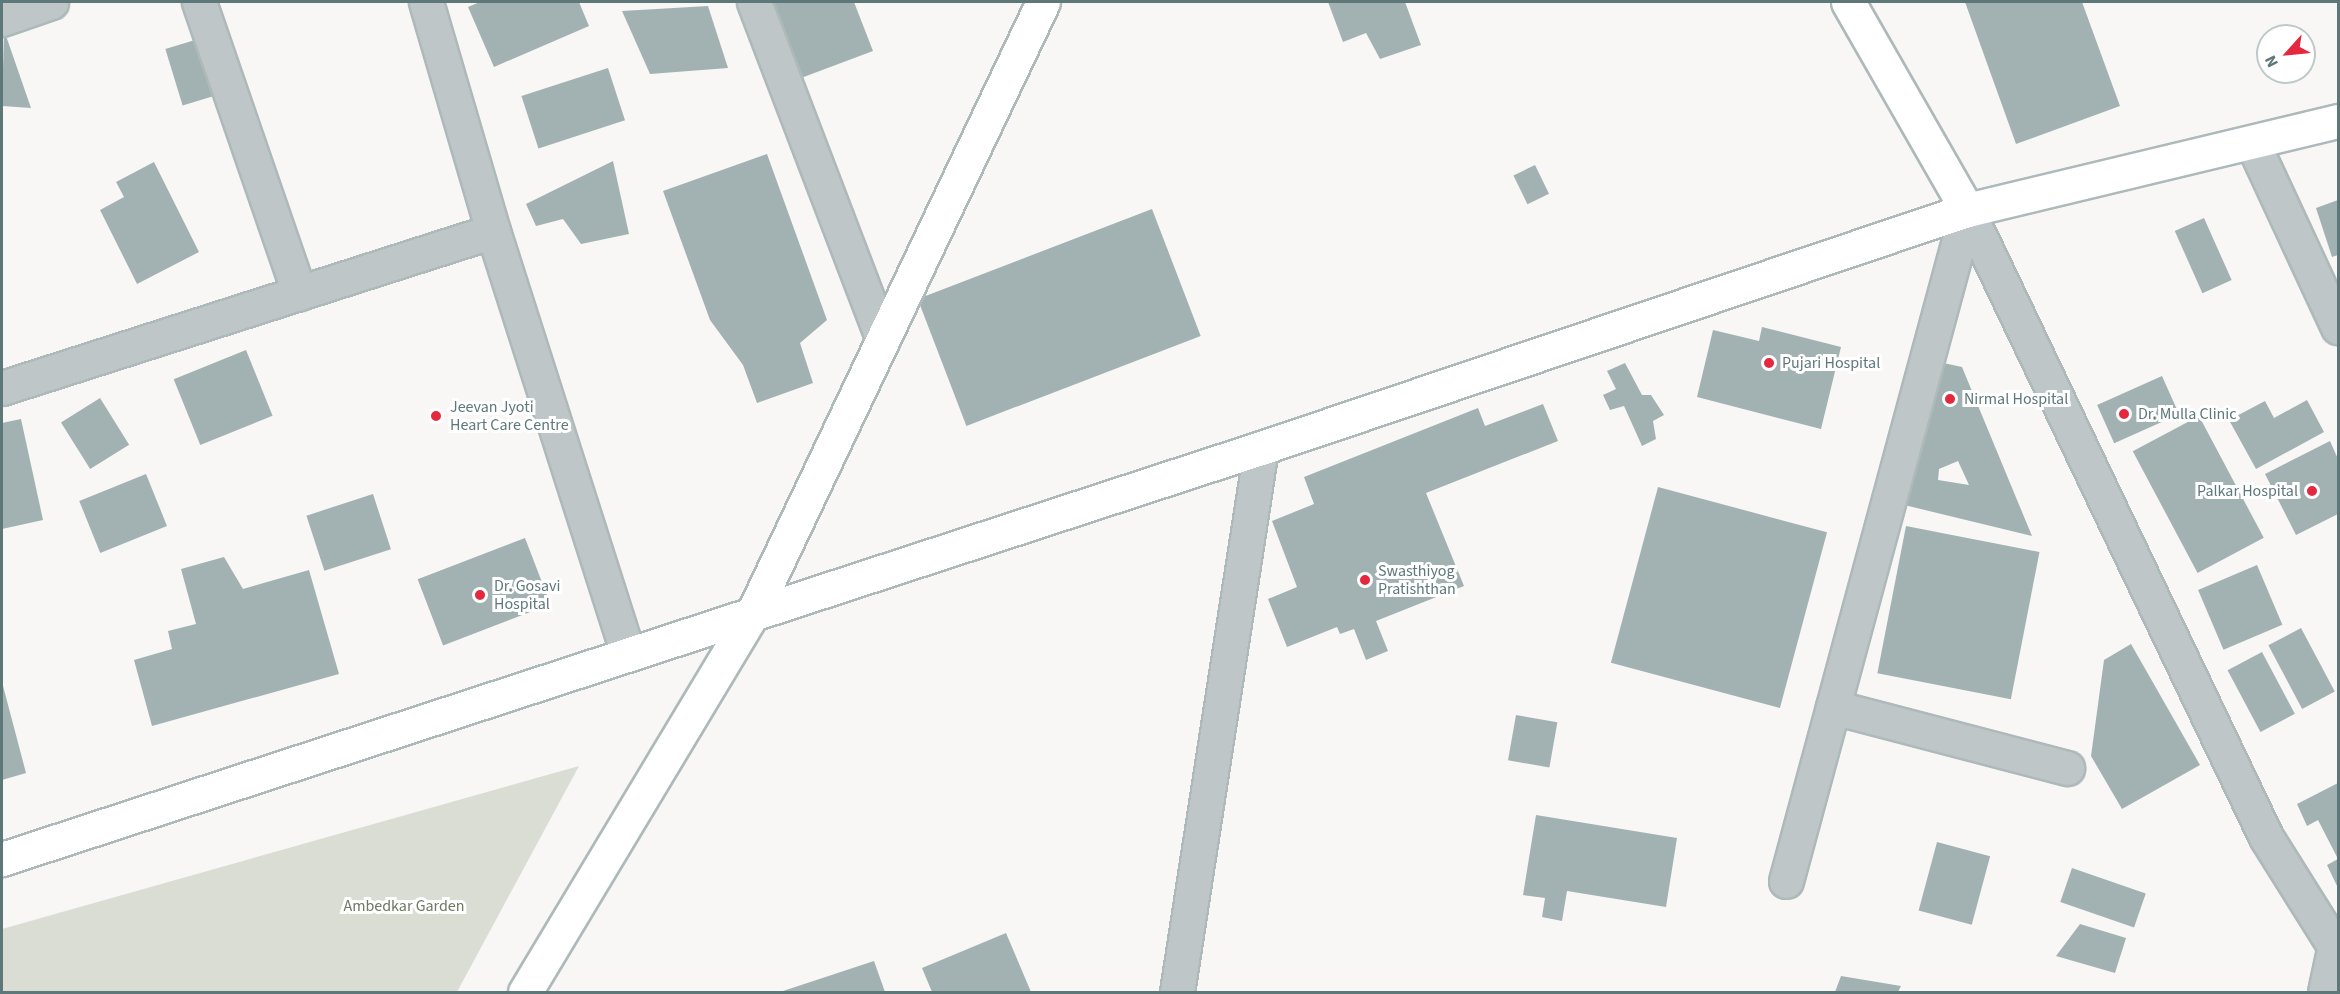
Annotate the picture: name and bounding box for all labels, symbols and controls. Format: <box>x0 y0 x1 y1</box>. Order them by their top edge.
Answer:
north arrow <box>2256 24 2316 84</box>
text: N <box>2260 52 2284 71</box>
place label: Pujari Hospital <box>1782 353 1880 373</box>
marker: Pujari Hospital <box>1760 354 1778 372</box>
place label: Nirmal Hospital <box>1964 389 2068 409</box>
marker: Nirmal Hospital <box>1941 390 1959 408</box>
place label: Jeevan Jyoti Heart Care Centre <box>450 397 569 435</box>
place label: Dr. Mulla Clinic <box>2138 404 2237 424</box>
marker: Dr. Mulla Clinic <box>2115 405 2133 423</box>
marker: Jeevan Jyoti Heart Care Centre <box>427 407 445 425</box>
place label: Palkar Hospital <box>2197 481 2298 501</box>
marker: Palkar Hospital <box>2303 482 2321 500</box>
place label: Swasthiyog Pratishthan <box>1378 561 1456 599</box>
marker: Swasthiyog Pratishthan <box>1356 571 1374 589</box>
place label: Dr. Gosavi Hospital <box>494 576 560 614</box>
marker: Dr. Gosavi Hospital <box>471 586 489 604</box>
park label: Ambedkar Garden <box>343 896 465 916</box>

